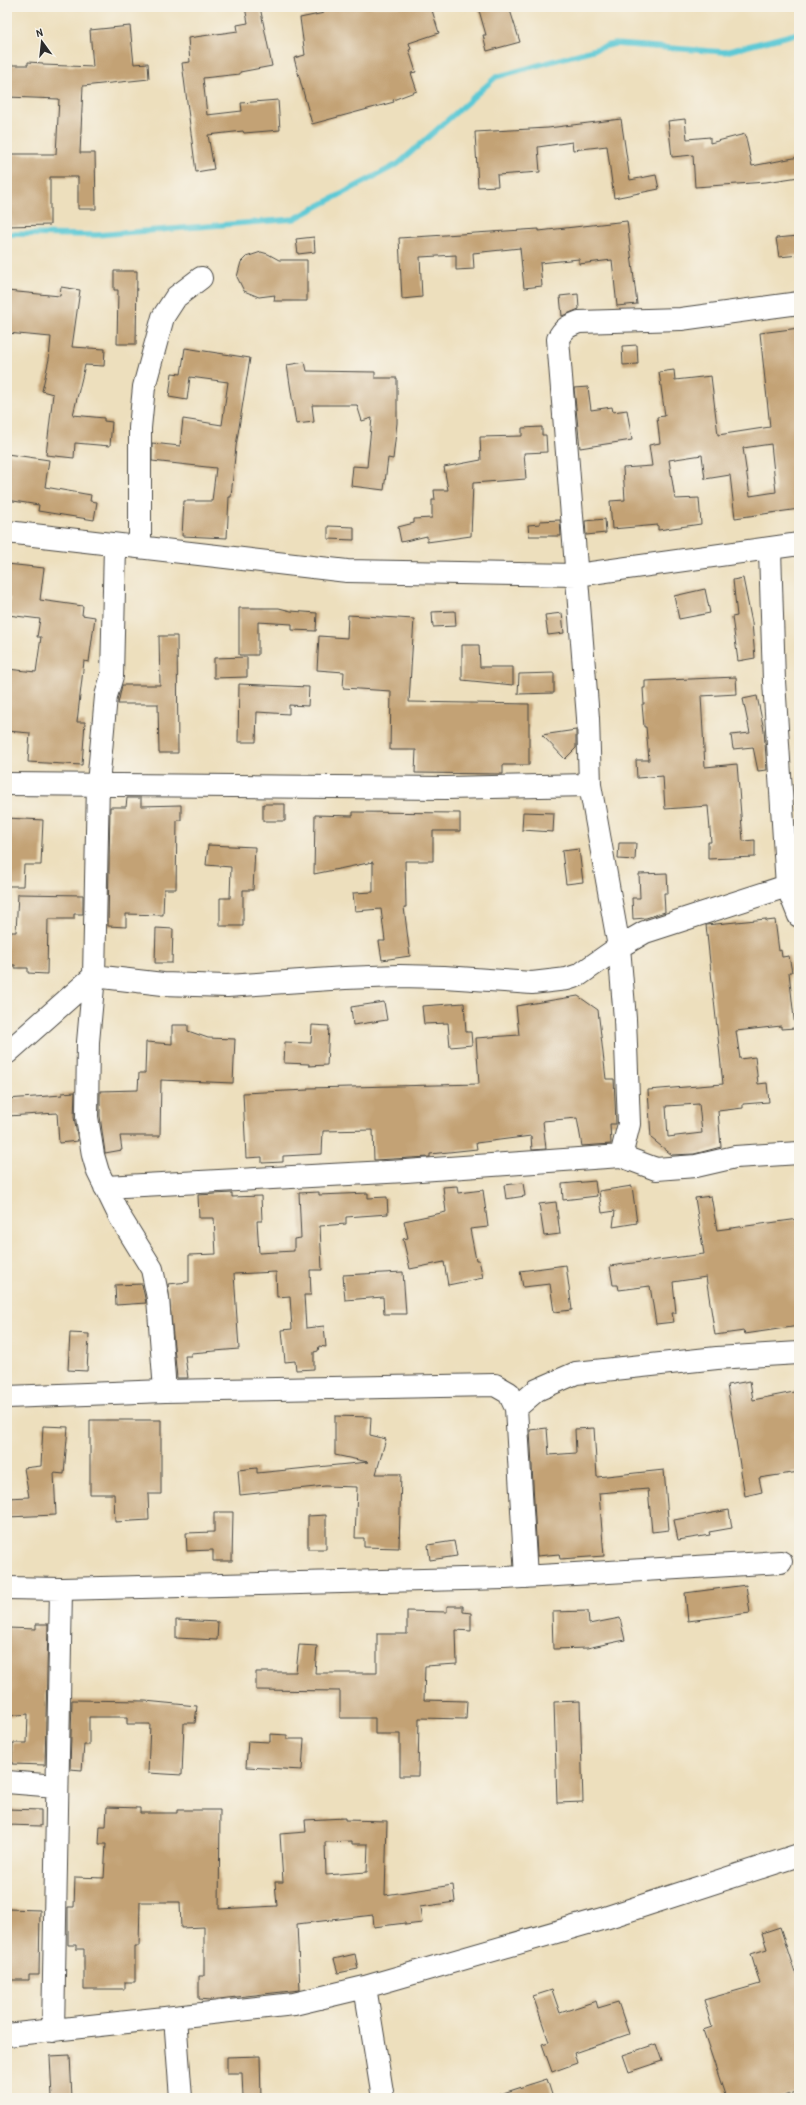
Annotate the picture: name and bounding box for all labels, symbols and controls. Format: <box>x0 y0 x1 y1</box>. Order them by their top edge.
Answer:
north arrow <box>22 22 62 62</box>
text: N <box>35 25 44 40</box>

